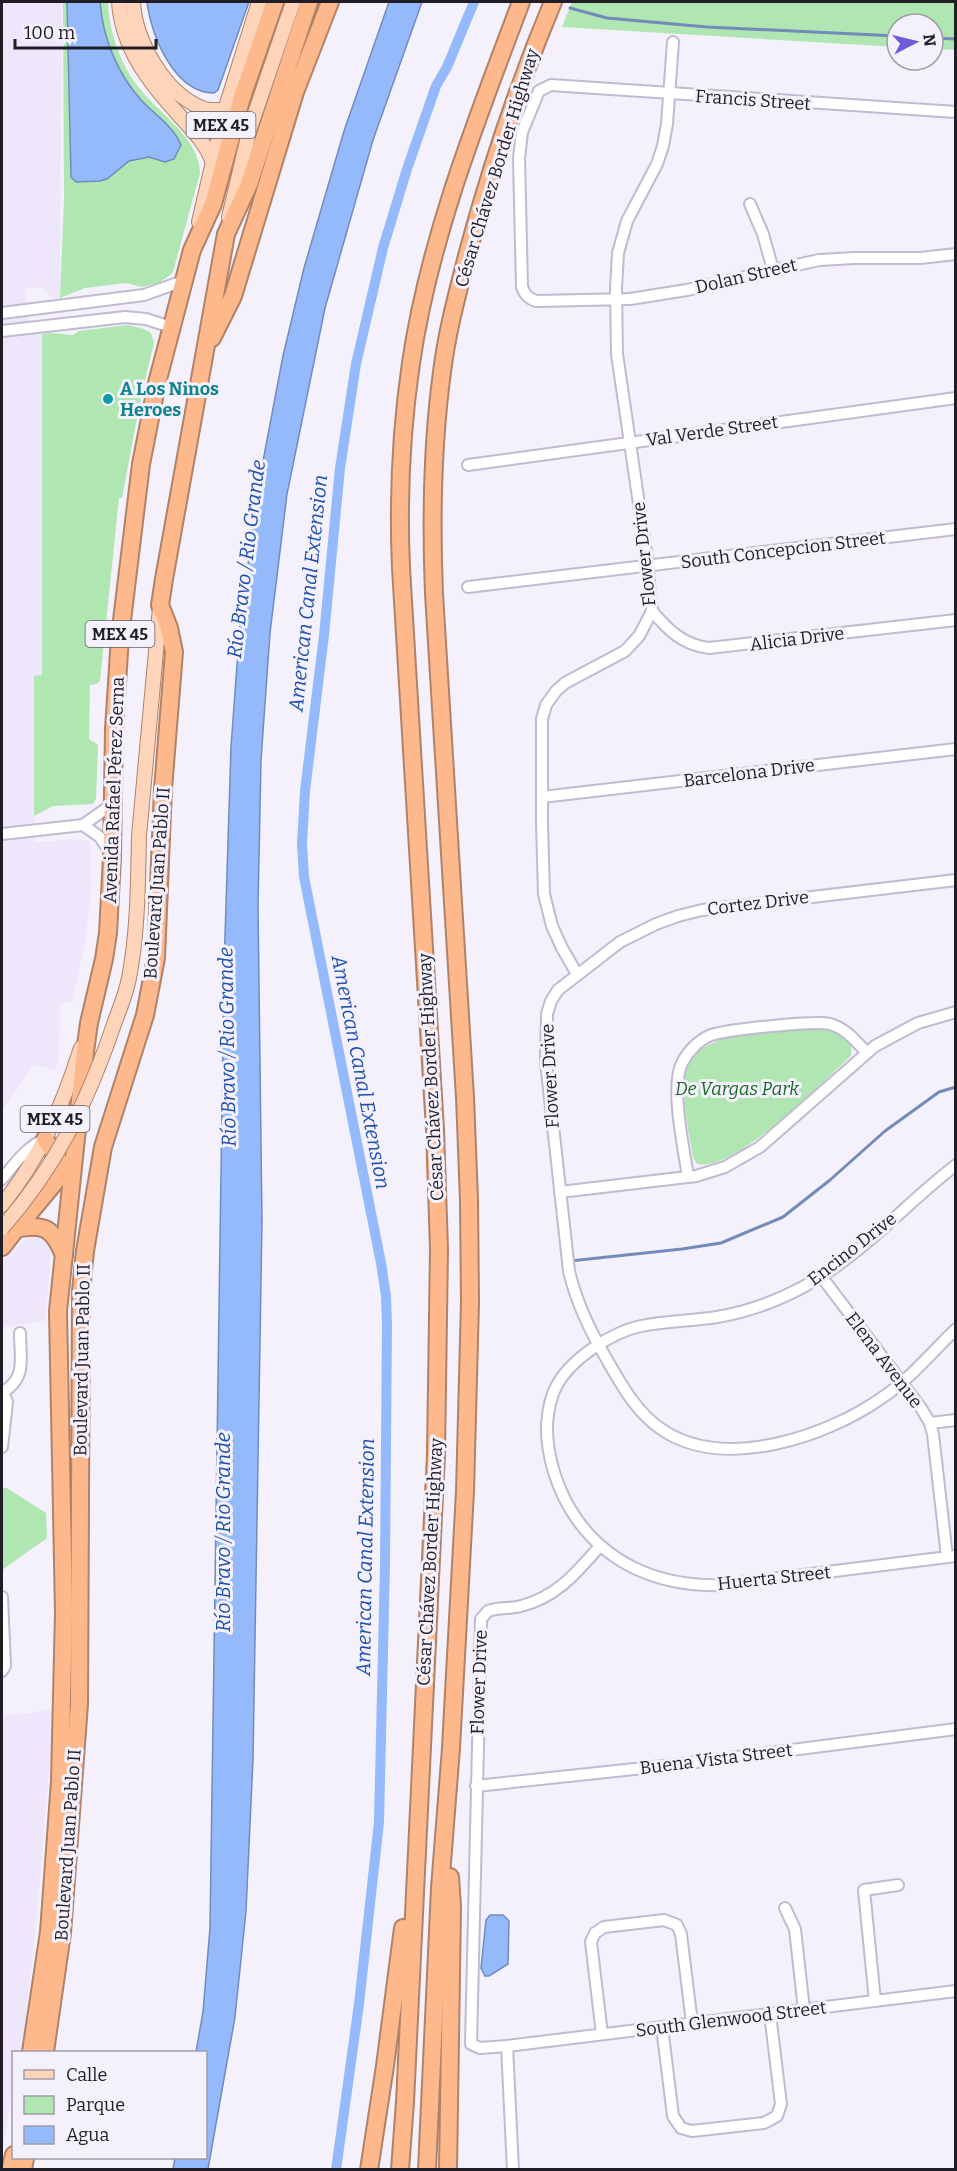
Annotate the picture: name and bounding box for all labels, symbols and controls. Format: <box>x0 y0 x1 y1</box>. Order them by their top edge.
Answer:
scale bar <box>15 12 156 50</box>
north arrow <box>885 12 945 72</box>
text: 100 m <box>24 22 75 44</box>
text: N <box>919 33 940 48</box>
street label: César Chávez Border Highway <box>450 46 544 290</box>
street label: Francis Street <box>694 85 812 115</box>
road number: MEX 45 <box>186 112 256 138</box>
street label: Dolan Street <box>693 254 799 298</box>
place label: A Los Ninos Heroes <box>120 378 219 421</box>
marker: A Los Ninos Heroes <box>101 392 115 406</box>
street label: Val Verde Street <box>645 411 780 451</box>
water label: Río Bravo / Rio Grande <box>222 458 270 660</box>
water label: American Canal Extension <box>284 474 332 713</box>
street label: Flower Drive <box>628 501 660 607</box>
street label: South Concepcion Street <box>679 526 887 573</box>
road number: MEX 45 <box>86 621 154 647</box>
street label: Alicia Drive <box>749 622 845 656</box>
street label: Avenida Rafael Pérez Serna <box>99 676 129 904</box>
street label: Barcelona Drive <box>682 754 816 792</box>
street label: Boulevard Juan Pablo II <box>139 786 175 980</box>
street label: Cortez Drive <box>706 886 810 920</box>
water label: Río Bravo / Rio Grande <box>213 947 241 1147</box>
water label: American Canal Extension <box>326 952 395 1191</box>
street label: César Chávez Border Highway <box>413 952 448 1202</box>
street label: Flower Drive <box>536 1023 564 1129</box>
park label: De Vargas Park <box>675 1078 799 1100</box>
road number: MEX 45 <box>20 1106 90 1132</box>
street label: Encino Drive <box>803 1208 901 1290</box>
street label: Boulevard Juan Pablo II <box>69 1264 95 1456</box>
street label: Elena Avenue <box>841 1308 927 1412</box>
water label: Río Bravo / Rio Grande <box>211 1432 235 1632</box>
street label: César Chávez Border Highway <box>413 1437 448 1687</box>
water label: American Canal Extension <box>351 1438 379 1677</box>
street label: Huerta Street <box>716 1561 832 1595</box>
street label: Flower Drive <box>466 1629 492 1735</box>
street label: Buena Vista Street <box>639 1739 794 1779</box>
street label: Boulevard Juan Pablo II <box>50 1748 86 1942</box>
street label: South Glenwood Street <box>634 1996 828 2042</box>
legend <box>12 2051 207 2159</box>
text: Calle <box>66 2064 107 2086</box>
text: Parque <box>66 2094 125 2116</box>
text: Agua <box>66 2124 110 2146</box>

